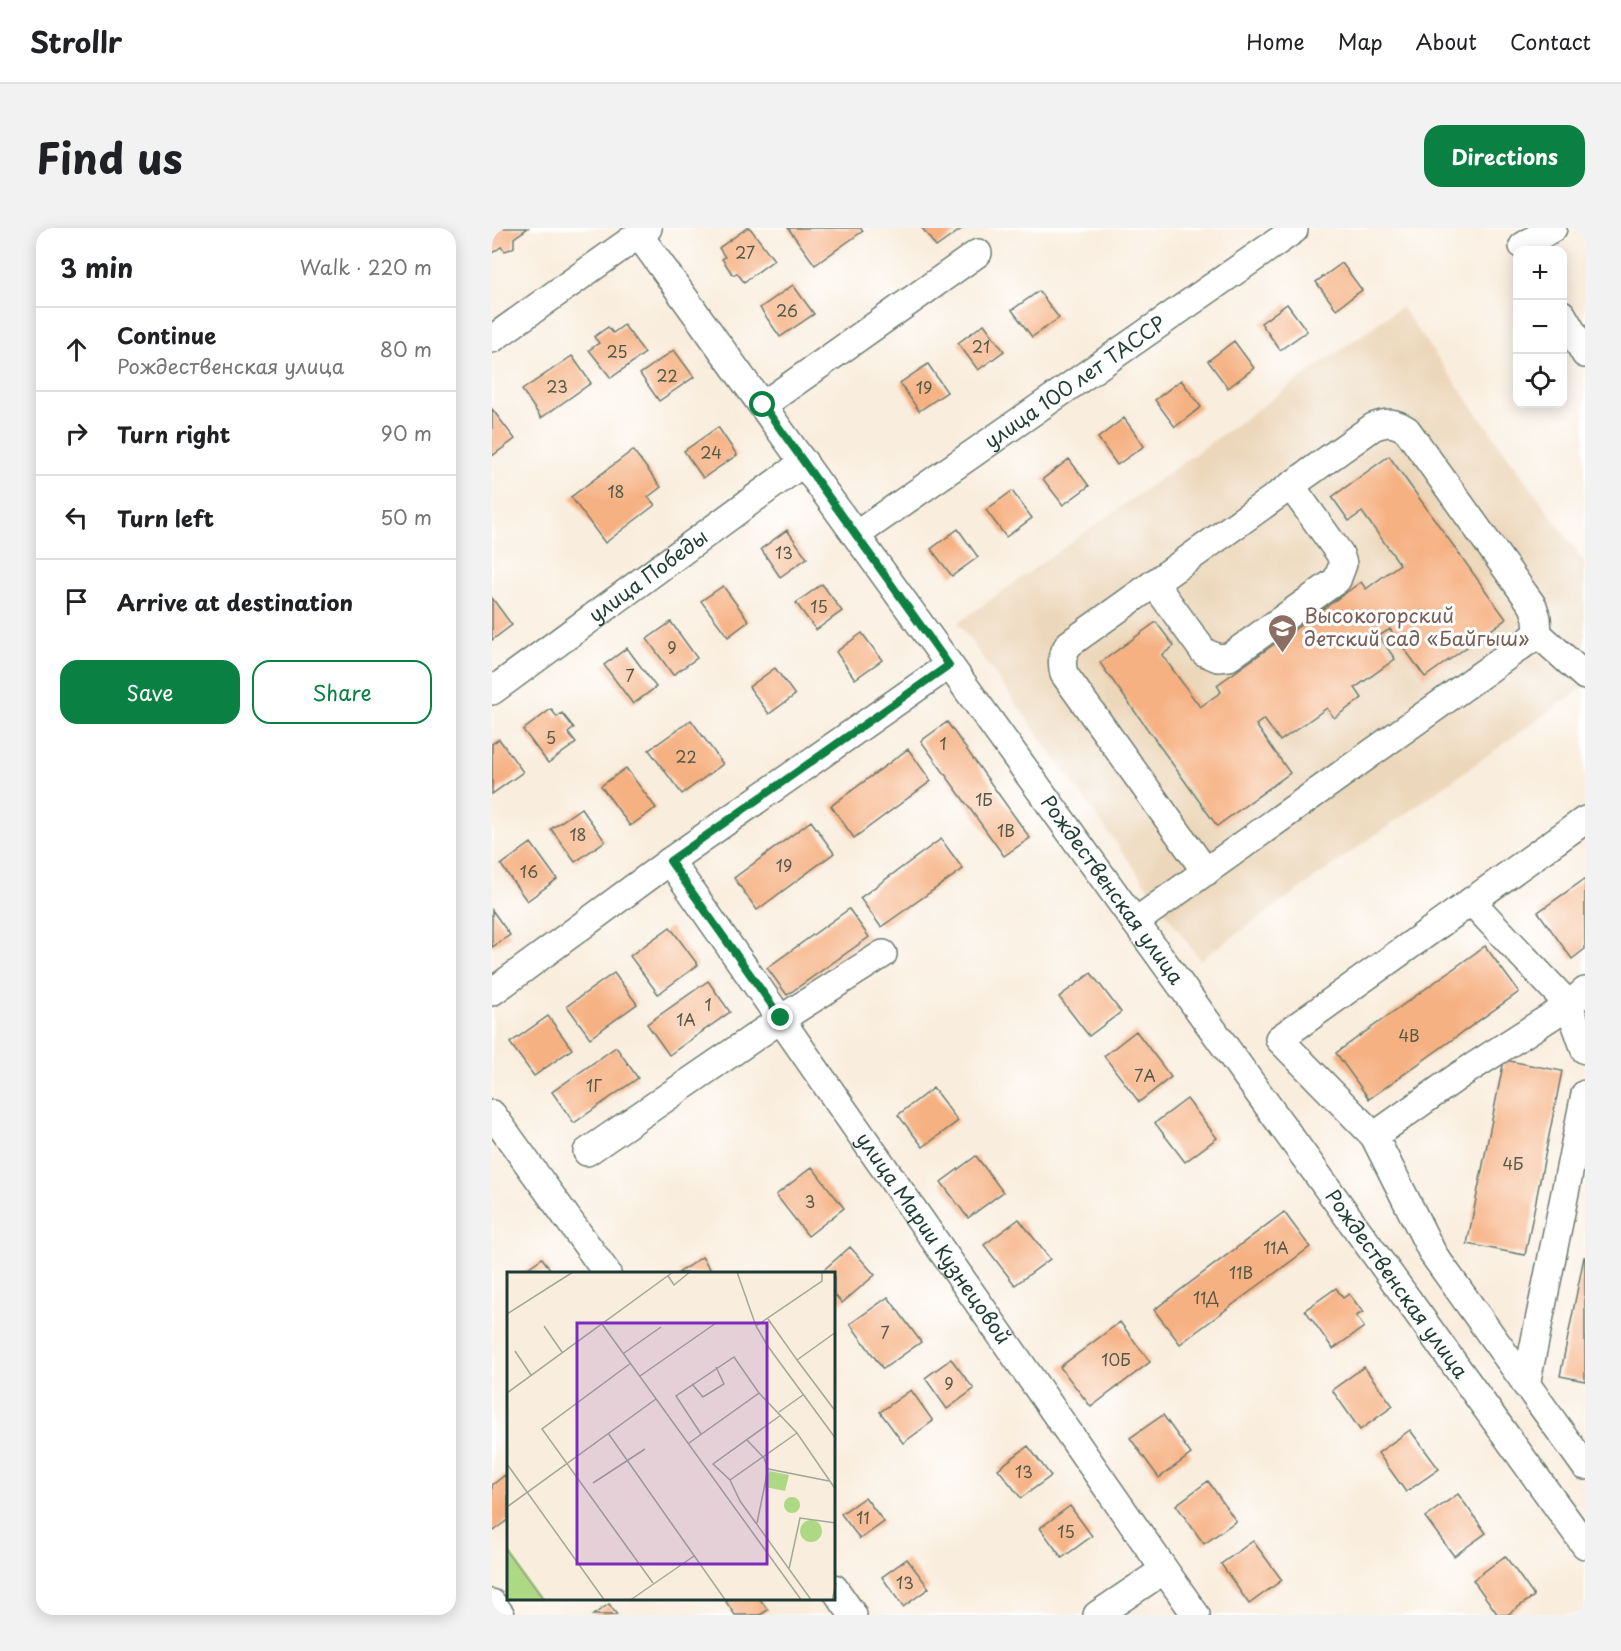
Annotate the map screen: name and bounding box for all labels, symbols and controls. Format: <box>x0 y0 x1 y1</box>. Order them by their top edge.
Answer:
text: Strollr <box>30 20 122 63</box>
text: Home <box>1246 25 1305 57</box>
text: Map <box>1338 25 1383 57</box>
text: About <box>1416 25 1477 57</box>
text: Contact <box>1510 25 1591 57</box>
text: Find us <box>36 125 183 188</box>
button: Directions <box>1424 125 1585 187</box>
house number: 27 <box>735 240 755 264</box>
map controls <box>1513 246 1567 408</box>
button: + <box>1513 246 1567 300</box>
text: 3 min <box>60 248 133 287</box>
text: Walk · 220 m <box>300 252 432 282</box>
house number: 26 <box>776 298 798 322</box>
button: − <box>1513 300 1567 354</box>
street label: улица 100 лет ТАССР <box>978 308 1171 455</box>
text: Continue <box>117 318 216 351</box>
icon: ahead <box>60 333 93 366</box>
text: 80 m <box>380 334 432 364</box>
house number: 21 <box>972 334 990 358</box>
house number: 25 <box>606 339 628 363</box>
text: Рождественская улица <box>117 351 344 381</box>
button: locate <box>1513 354 1567 408</box>
house number: 22 <box>656 363 678 387</box>
house number: 23 <box>546 374 568 398</box>
house number: 19 <box>916 375 932 399</box>
route start <box>749 391 775 417</box>
icon: right <box>60 417 93 450</box>
text: Turn right <box>117 417 230 450</box>
text: 90 m <box>381 418 432 448</box>
house number: 24 <box>700 440 722 464</box>
house number: 18 <box>607 479 625 503</box>
icon: left <box>60 501 93 534</box>
text: Turn left <box>117 501 214 534</box>
text: 50 m <box>380 502 432 532</box>
street label: улица Победы <box>582 522 714 629</box>
house number: 13 <box>775 540 793 564</box>
icon: arrive <box>60 585 93 618</box>
text: Arrive at destination <box>117 585 353 618</box>
house number: 15 <box>810 594 828 618</box>
place label: Высокогорский детский сад «Байгыш» <box>1304 600 1530 653</box>
school or university icon: Высокогорский детский сад «Байгыш» <box>1267 612 1299 654</box>
house number: 9 <box>667 635 677 659</box>
button: Save <box>60 660 240 724</box>
button: Share <box>252 660 432 724</box>
house number: 7 <box>625 663 635 687</box>
house number: 5 <box>546 725 556 749</box>
house number: 1 <box>939 731 947 755</box>
house number: 22 <box>675 744 697 768</box>
house number: 1Б <box>975 787 993 811</box>
street label: Рождественская улица <box>1034 789 1192 991</box>
house number: 1В <box>997 818 1015 842</box>
house number: 18 <box>569 822 587 846</box>
house number: 19 <box>776 853 792 877</box>
house number: 16 <box>520 859 538 883</box>
house number: 1 <box>704 992 712 1016</box>
route end <box>767 1004 793 1030</box>
house number: 1А <box>676 1007 696 1031</box>
house number: 4В <box>1398 1023 1420 1047</box>
house number: 7А <box>1134 1063 1156 1087</box>
house number: 1Г <box>586 1073 602 1097</box>
street label: улица Марии Кузнецовой <box>849 1126 1019 1350</box>
house number: 4Б <box>1503 1151 1524 1175</box>
street label: Рождественская улица <box>1319 1183 1476 1385</box>
house number: 3 <box>805 1189 815 1213</box>
house number: 11А <box>1263 1235 1289 1259</box>
house number: 11В <box>1229 1260 1253 1284</box>
inset map <box>507 1272 836 1600</box>
house number: 11Д <box>1193 1285 1219 1309</box>
house number: 7 <box>880 1320 890 1344</box>
house number: 10Б <box>1101 1347 1131 1371</box>
house number: 9 <box>944 1371 954 1395</box>
house number: 13 <box>1015 1459 1033 1483</box>
house number: 11 <box>856 1505 870 1529</box>
house number: 15 <box>1057 1519 1075 1543</box>
house number: 13 <box>896 1570 914 1594</box>

